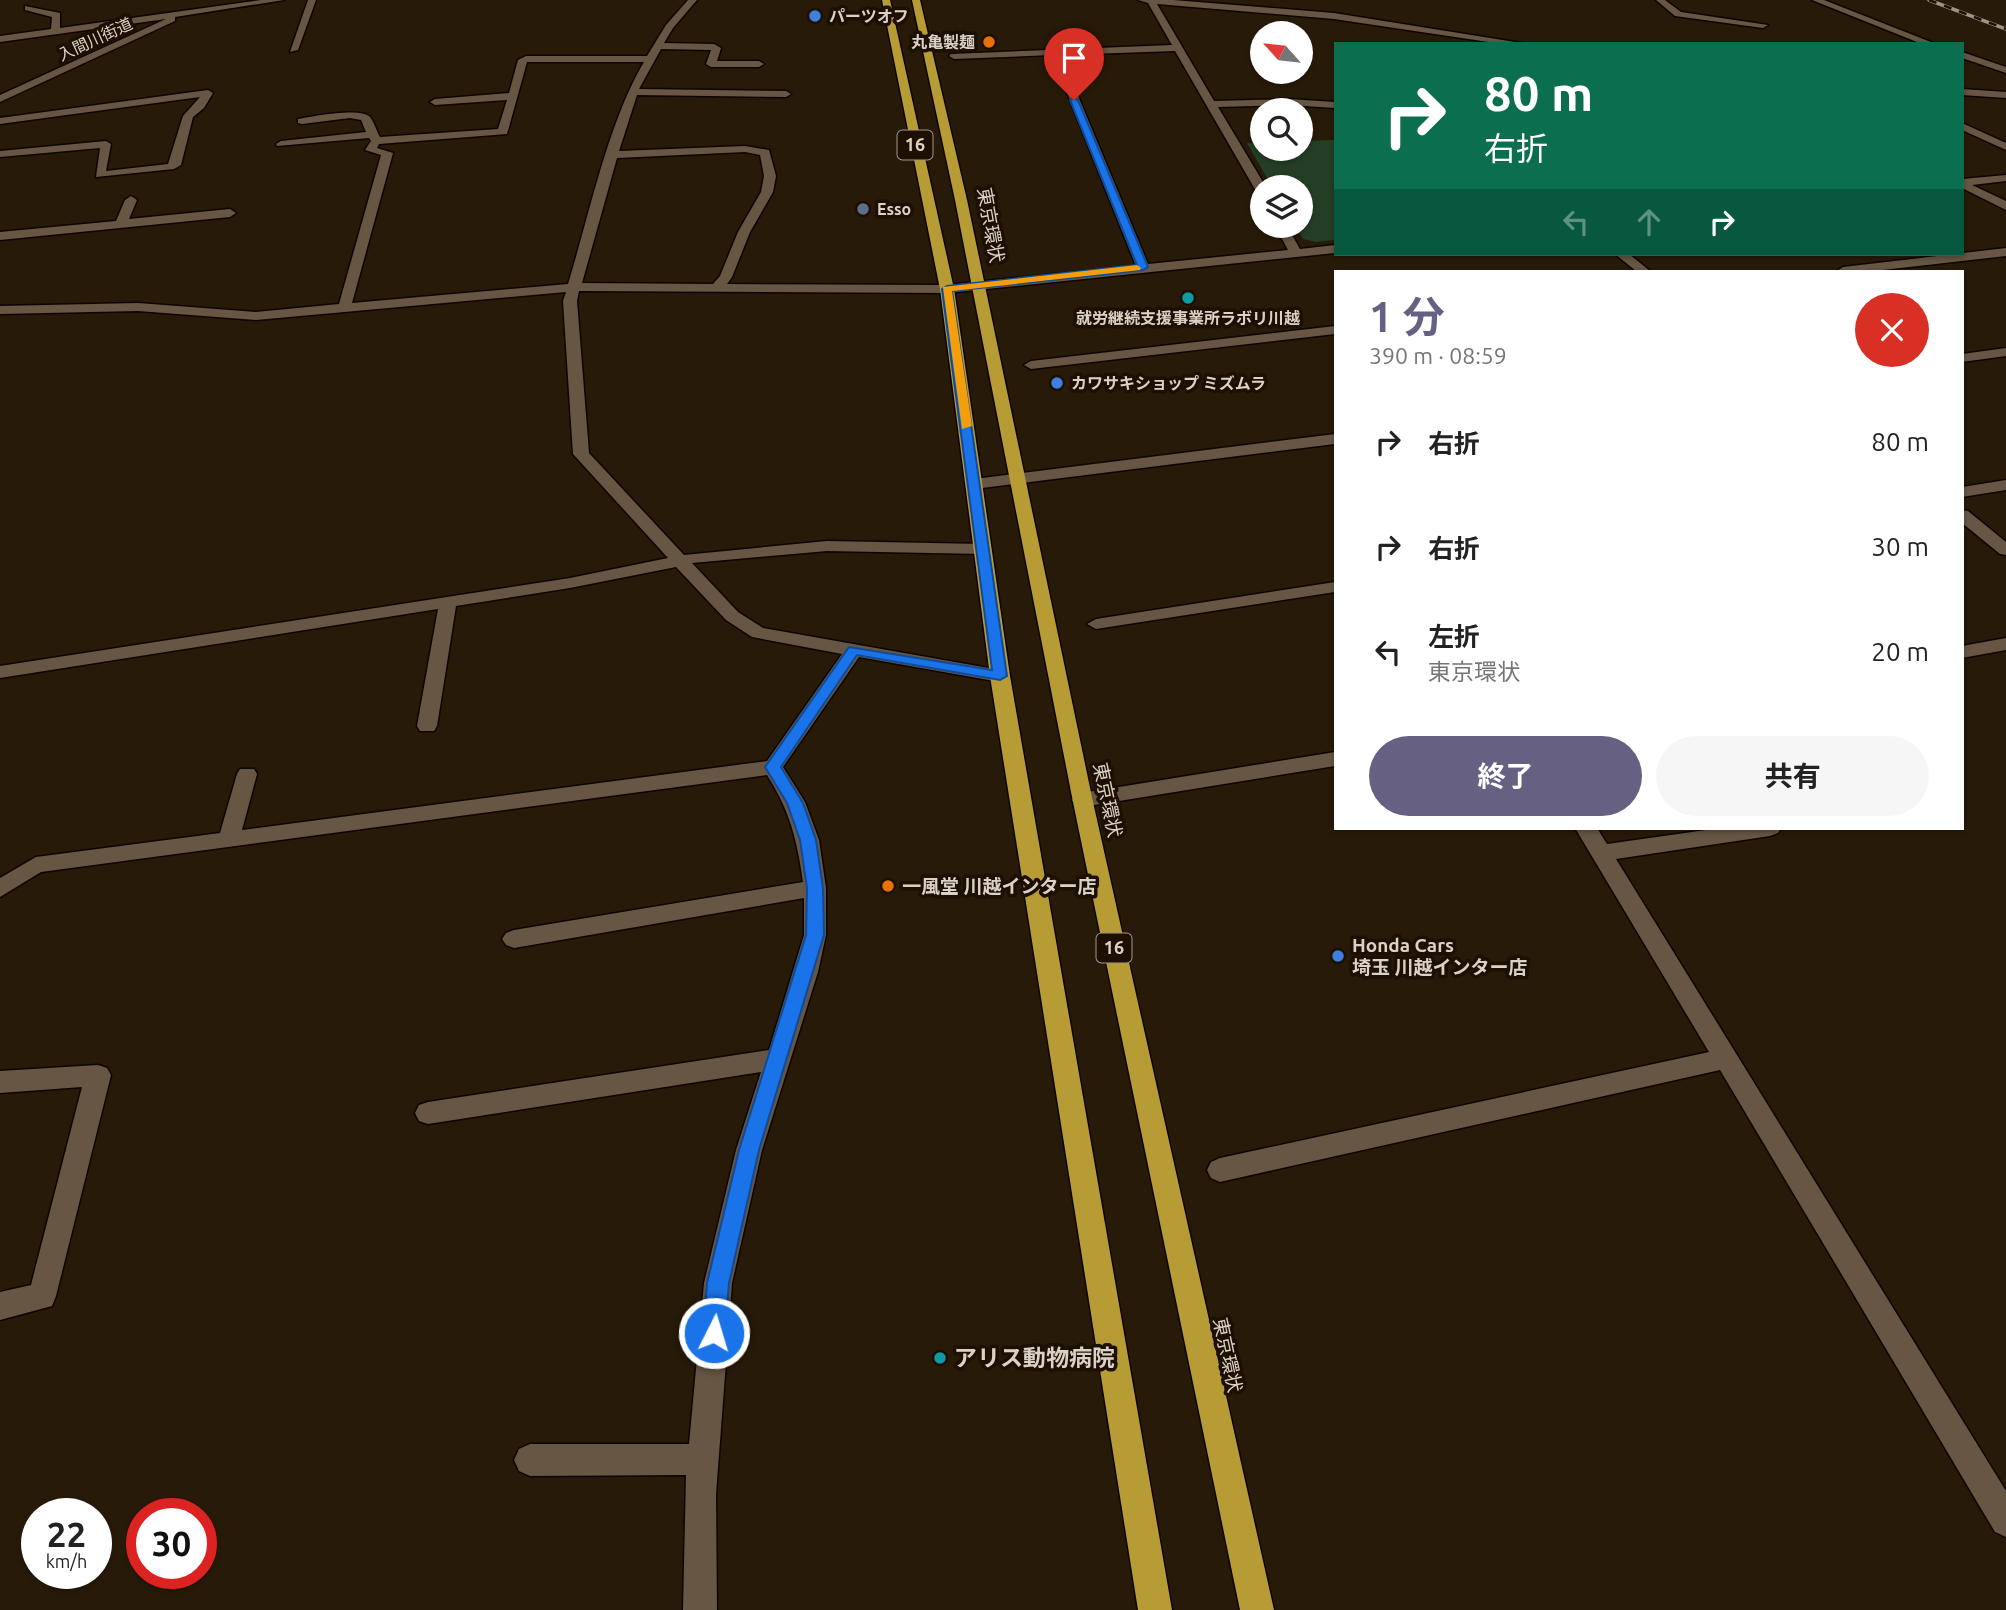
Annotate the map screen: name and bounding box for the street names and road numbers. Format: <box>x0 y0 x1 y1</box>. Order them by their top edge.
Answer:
street label: 入間川街道 <box>55 14 135 64</box>
road number: 16 <box>898 130 932 160</box>
street label: 東京環状 <box>974 186 1008 264</box>
street label: 東京環状 <box>1089 761 1127 839</box>
road number: 16 <box>1096 933 1132 962</box>
street label: 東京環状 <box>1209 1316 1247 1394</box>

